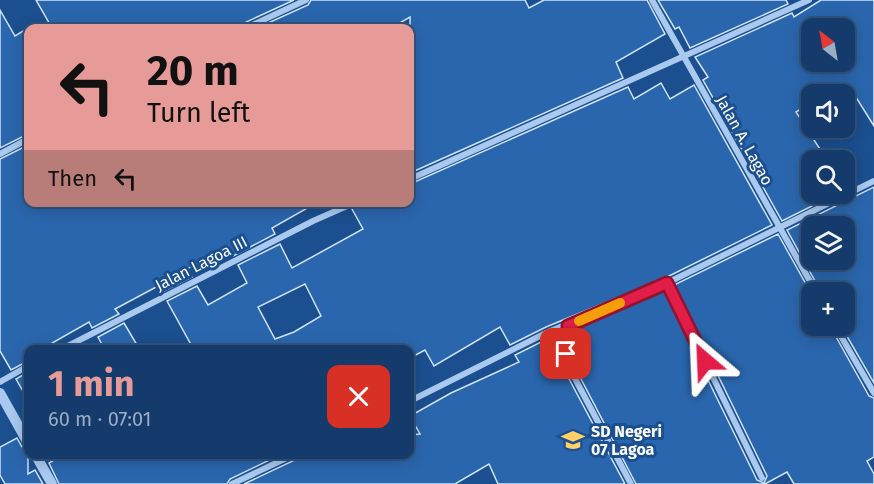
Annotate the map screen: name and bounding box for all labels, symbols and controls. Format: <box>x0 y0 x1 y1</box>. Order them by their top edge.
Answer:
north arrow <box>801 18 855 72</box>
map controls <box>801 18 855 336</box>
text: 20 m <box>147 46 239 96</box>
icon: left <box>48 48 126 126</box>
button: sound <box>801 84 855 138</box>
street label: Jalan A. Lagao <box>712 92 777 189</box>
text: Turn left <box>147 97 250 129</box>
button: search <box>801 150 855 204</box>
icon: left <box>109 162 142 195</box>
text: Then <box>48 165 97 192</box>
button: layers <box>801 216 855 270</box>
street label: Jalan Lagoa III <box>152 232 251 295</box>
button: + <box>801 282 855 336</box>
pin <box>540 328 591 379</box>
position arrow <box>673 329 737 393</box>
icon: arrive <box>549 337 582 370</box>
text: 1 min <box>48 362 135 406</box>
button: close <box>327 365 390 428</box>
text: 60 m · 07:01 <box>48 407 151 431</box>
place label: SD Negeri 07 Lagoa <box>591 422 662 459</box>
school or university icon: SD Negeri 07 Lagoa <box>560 427 586 453</box>

